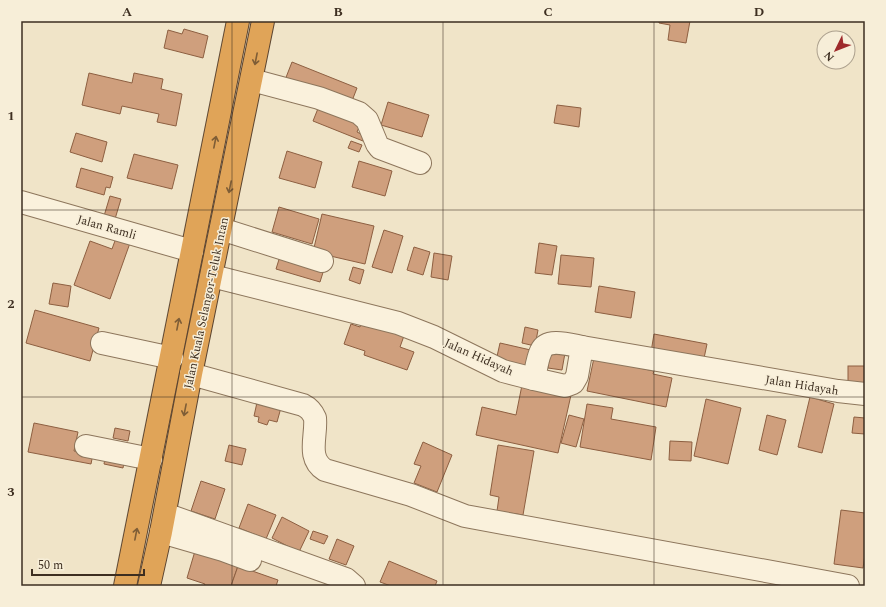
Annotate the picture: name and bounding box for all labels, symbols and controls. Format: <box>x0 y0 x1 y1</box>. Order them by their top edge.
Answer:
text: A <box>122 2 132 22</box>
text: B <box>333 2 343 22</box>
text: C <box>543 2 553 22</box>
text: D <box>754 2 764 22</box>
north arrow <box>816 30 856 70</box>
text: N <box>820 47 838 66</box>
one-way arrow <box>251 52 259 65</box>
text: 1 <box>7 106 15 126</box>
one-way arrow <box>211 136 219 149</box>
one-way arrow <box>226 180 234 193</box>
street label: Jalan Ramli <box>75 210 139 245</box>
street label: Jalan Kuala Selangor-Teluk Intan <box>179 216 234 391</box>
text: 2 <box>7 294 15 314</box>
one-way arrow <box>174 318 182 331</box>
street label: Jalan Hidayah <box>441 334 516 381</box>
street label: Jalan Hidayah <box>764 370 840 401</box>
one-way arrow <box>180 403 188 416</box>
text: 3 <box>7 482 15 502</box>
one-way arrow <box>132 528 140 541</box>
scale bar <box>32 551 144 577</box>
text: 50 m <box>38 556 63 575</box>

